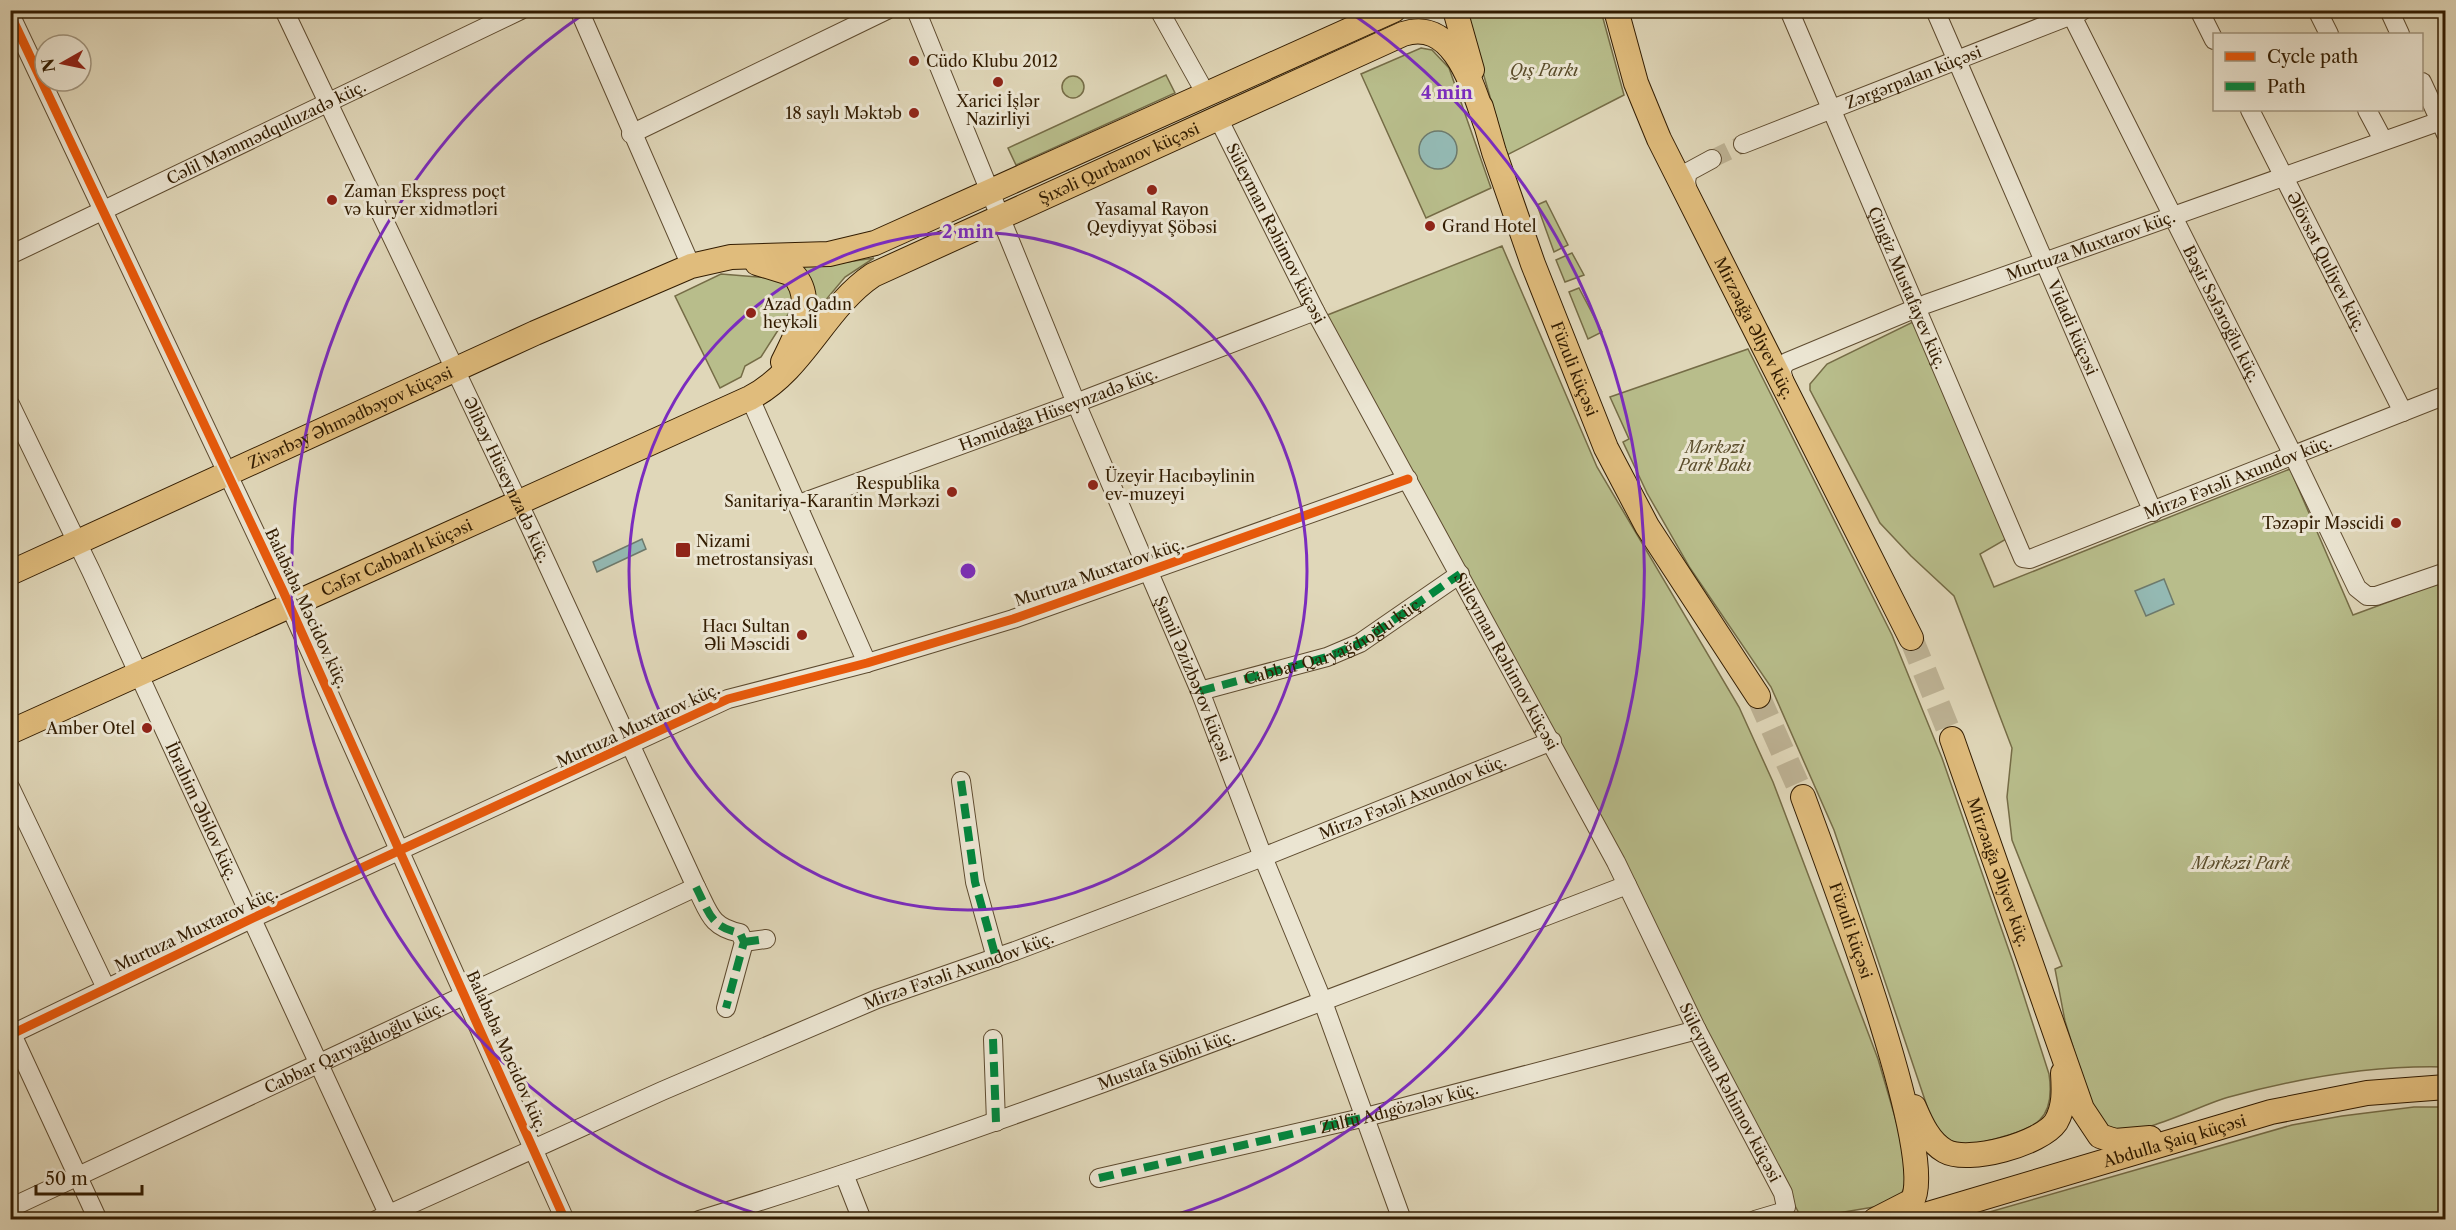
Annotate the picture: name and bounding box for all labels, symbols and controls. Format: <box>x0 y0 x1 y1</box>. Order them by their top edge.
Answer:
north arrow <box>33 33 93 93</box>
legend <box>2213 33 2423 111</box>
street label: Zərgərpalan küçəsi <box>1842 41 1984 113</box>
text: Cycle path <box>2267 46 2358 68</box>
place label: Cüdo Klubu 2012 <box>926 51 1058 71</box>
marker: Cüdo Klubu 2012 <box>907 54 921 68</box>
text: N <box>37 57 59 74</box>
park label: Qış Parkı <box>1510 60 1578 80</box>
marker: Xarici İşlər Nazirliyi <box>991 75 1005 89</box>
street label: Cəlil Məmmədquluzadə küç. <box>163 76 369 189</box>
text: Path <box>2267 76 2306 98</box>
text: 4 min <box>1421 82 1474 104</box>
place label: Xarici İşlər Nazirliyi <box>955 91 1040 129</box>
place label: 18 saylı Məktəb <box>785 103 902 123</box>
marker: 18 saylı Məktəb <box>907 106 921 120</box>
street label: Şıxəli Qurbanov küçəsi <box>1035 118 1202 208</box>
street label: Süleyman Rəhimov küçəsi <box>1222 140 1330 327</box>
place label: Zaman Ekspress poçt və kuryer xidmətləri <box>343 181 506 219</box>
marker: Yasamal Rayon Qeydiyyat Şöbəsi <box>1145 183 1159 197</box>
street label: Əlövsət Quliyev küç. <box>2283 188 2371 335</box>
marker: Zaman Ekspress poçt və kuryer xidmətləri <box>325 193 339 207</box>
place label: Yasamal Rayon Qeydiyyat Şöbəsi <box>1087 199 1217 237</box>
street label: Çingiz Mustafayev küç. <box>1864 203 1951 372</box>
street label: Murtuza Muxtarov küç. <box>2003 206 2178 285</box>
place label: Grand Hotel <box>1442 216 1537 236</box>
marker: Grand Hotel <box>1423 219 1437 233</box>
text: 2 min <box>942 221 995 243</box>
street label: Bəşir Səfəroğlu küç. <box>2179 242 2265 386</box>
street label: Mirzəağa Əliyev küç. <box>1710 253 1799 403</box>
street label: Vidadi küçəsi <box>2043 276 2102 378</box>
place label: Azad Qadın heykəli <box>762 294 852 332</box>
marker: Azad Qadın heykəli <box>744 306 758 320</box>
street label: Füzuli küçəsi <box>1547 318 1602 419</box>
street label: Zivərbəy Əhmədbəyov küçəsi <box>245 362 456 473</box>
street label: Həmidağa Hüseynzadə küç. <box>956 363 1160 455</box>
street label: Əlibəy Hüseynzadə küç. <box>459 393 555 566</box>
street label: Mirzə Fətəli Axundov küç. <box>2141 431 2334 523</box>
park label: Mərkəzi Park Bakı <box>1677 437 1751 475</box>
place label: Üzeyir Hacıbəylinin ev-muzeyi <box>1105 466 1255 504</box>
place label: Respublika Sanitariya-Karantin Mərkəzi <box>724 473 941 511</box>
marker: Üzeyir Hacıbəylinin ev-muzeyi <box>1086 478 1100 492</box>
marker: Respublika Sanitariya-Karantin Mərkəzi <box>945 485 959 499</box>
place label: Təzəpir Məscidi <box>2262 513 2384 533</box>
street label: Cəfər Cabbarlı küçəsi <box>318 515 475 600</box>
marker: Təzəpir Məscidi <box>2389 516 2403 530</box>
street label: Balababa Məcidov küç. <box>261 525 353 691</box>
place label: Nizami metrostansiyası <box>696 531 813 569</box>
street label: Murtuza Muxtarov küç. <box>1012 534 1186 610</box>
marker: Nizami metrostansiyası <box>674 541 692 559</box>
centre of rings <box>958 561 978 581</box>
street label: Süleyman Rəhimov küçəsi <box>1450 569 1563 754</box>
street label: Cabbar Qaryağdıoğlu küç. <box>1242 592 1427 689</box>
street label: Şamil Əzizbəyov küçəsi <box>1150 593 1236 764</box>
place label: Hacı Sultan Əli Məscidi <box>702 616 790 654</box>
marker: Hacı Sultan Əli Məscidi <box>795 628 809 642</box>
street label: Murtuza Muxtarov küç. <box>553 678 723 772</box>
place label: Amber Otel <box>45 718 135 738</box>
marker: Amber Otel <box>140 721 154 735</box>
street label: İbrahim Əbilov küç. <box>161 739 242 883</box>
street label: Mirzə Fətəli Axundov küç. <box>1316 750 1509 844</box>
street label: Mirzəağa Əliyev küç. <box>1963 795 2034 949</box>
park label: Mərkəzi Park <box>2190 853 2291 873</box>
street label: Füzuli küçəsi <box>1825 880 1877 981</box>
street label: Murtuza Muxtarov küç. <box>111 882 281 976</box>
street label: Mirzə Fətəli Axundov küç. <box>860 927 1056 1014</box>
street label: Balababa Məcidov küç. <box>462 967 552 1135</box>
street label: Cabbar Qaryağdıoğlu küç. <box>261 996 447 1098</box>
street label: Süleyman Rəhimov küçəsi <box>1675 999 1785 1186</box>
street label: Mustafa Sübhi küç. <box>1095 1025 1237 1094</box>
street label: Zülfü Adıgözələv küç. <box>1318 1078 1480 1137</box>
street label: Abdulla Şaiq küçəsi <box>2100 1110 2248 1172</box>
scale bar <box>36 1158 142 1196</box>
text: 50 m <box>45 1168 88 1190</box>

